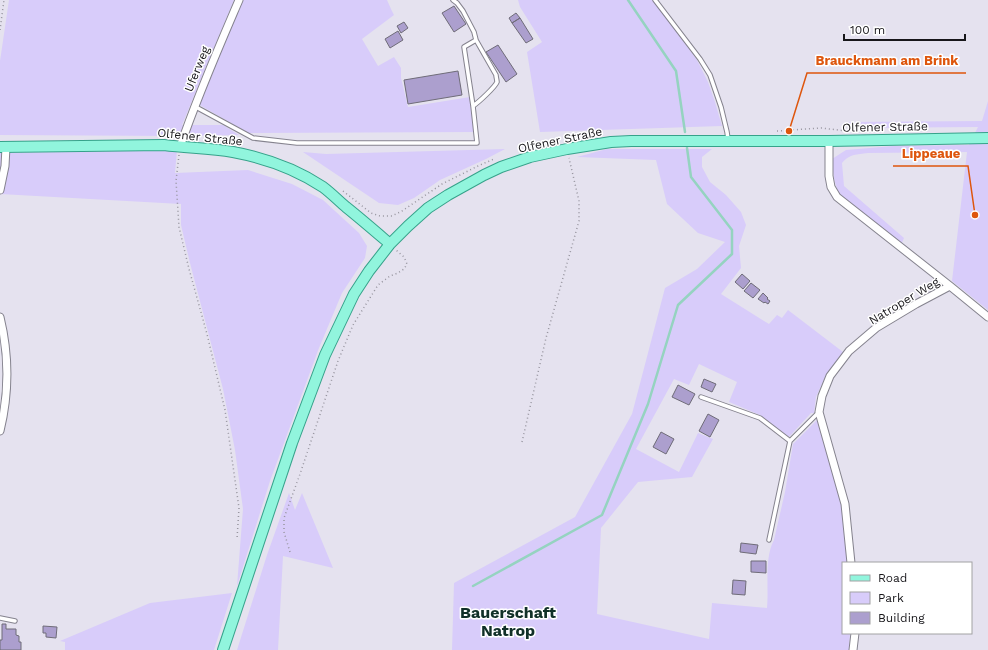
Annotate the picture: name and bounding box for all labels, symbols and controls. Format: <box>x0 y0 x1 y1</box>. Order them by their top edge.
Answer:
scale bar <box>844 16 965 42</box>
text: 100 m <box>850 23 885 37</box>
street label: Uferweg <box>182 44 213 94</box>
callout: Brauckmann am Brink <box>807 48 966 73</box>
text: Brauckmann am Brink <box>816 53 959 68</box>
street label: Olfener Straße <box>842 119 928 135</box>
street label: Olfener Straße <box>517 124 603 156</box>
street label: Olfener Straße <box>157 126 243 148</box>
callout: Lippeaue <box>893 141 968 166</box>
text: Lippeaue <box>902 146 961 161</box>
street label: Natroper Weg <box>866 274 942 327</box>
legend <box>842 562 972 634</box>
text: Road <box>878 571 907 585</box>
text: Park <box>878 591 904 605</box>
district label: Bauerschaft Natrop <box>460 603 556 640</box>
text: Building <box>878 611 925 625</box>

